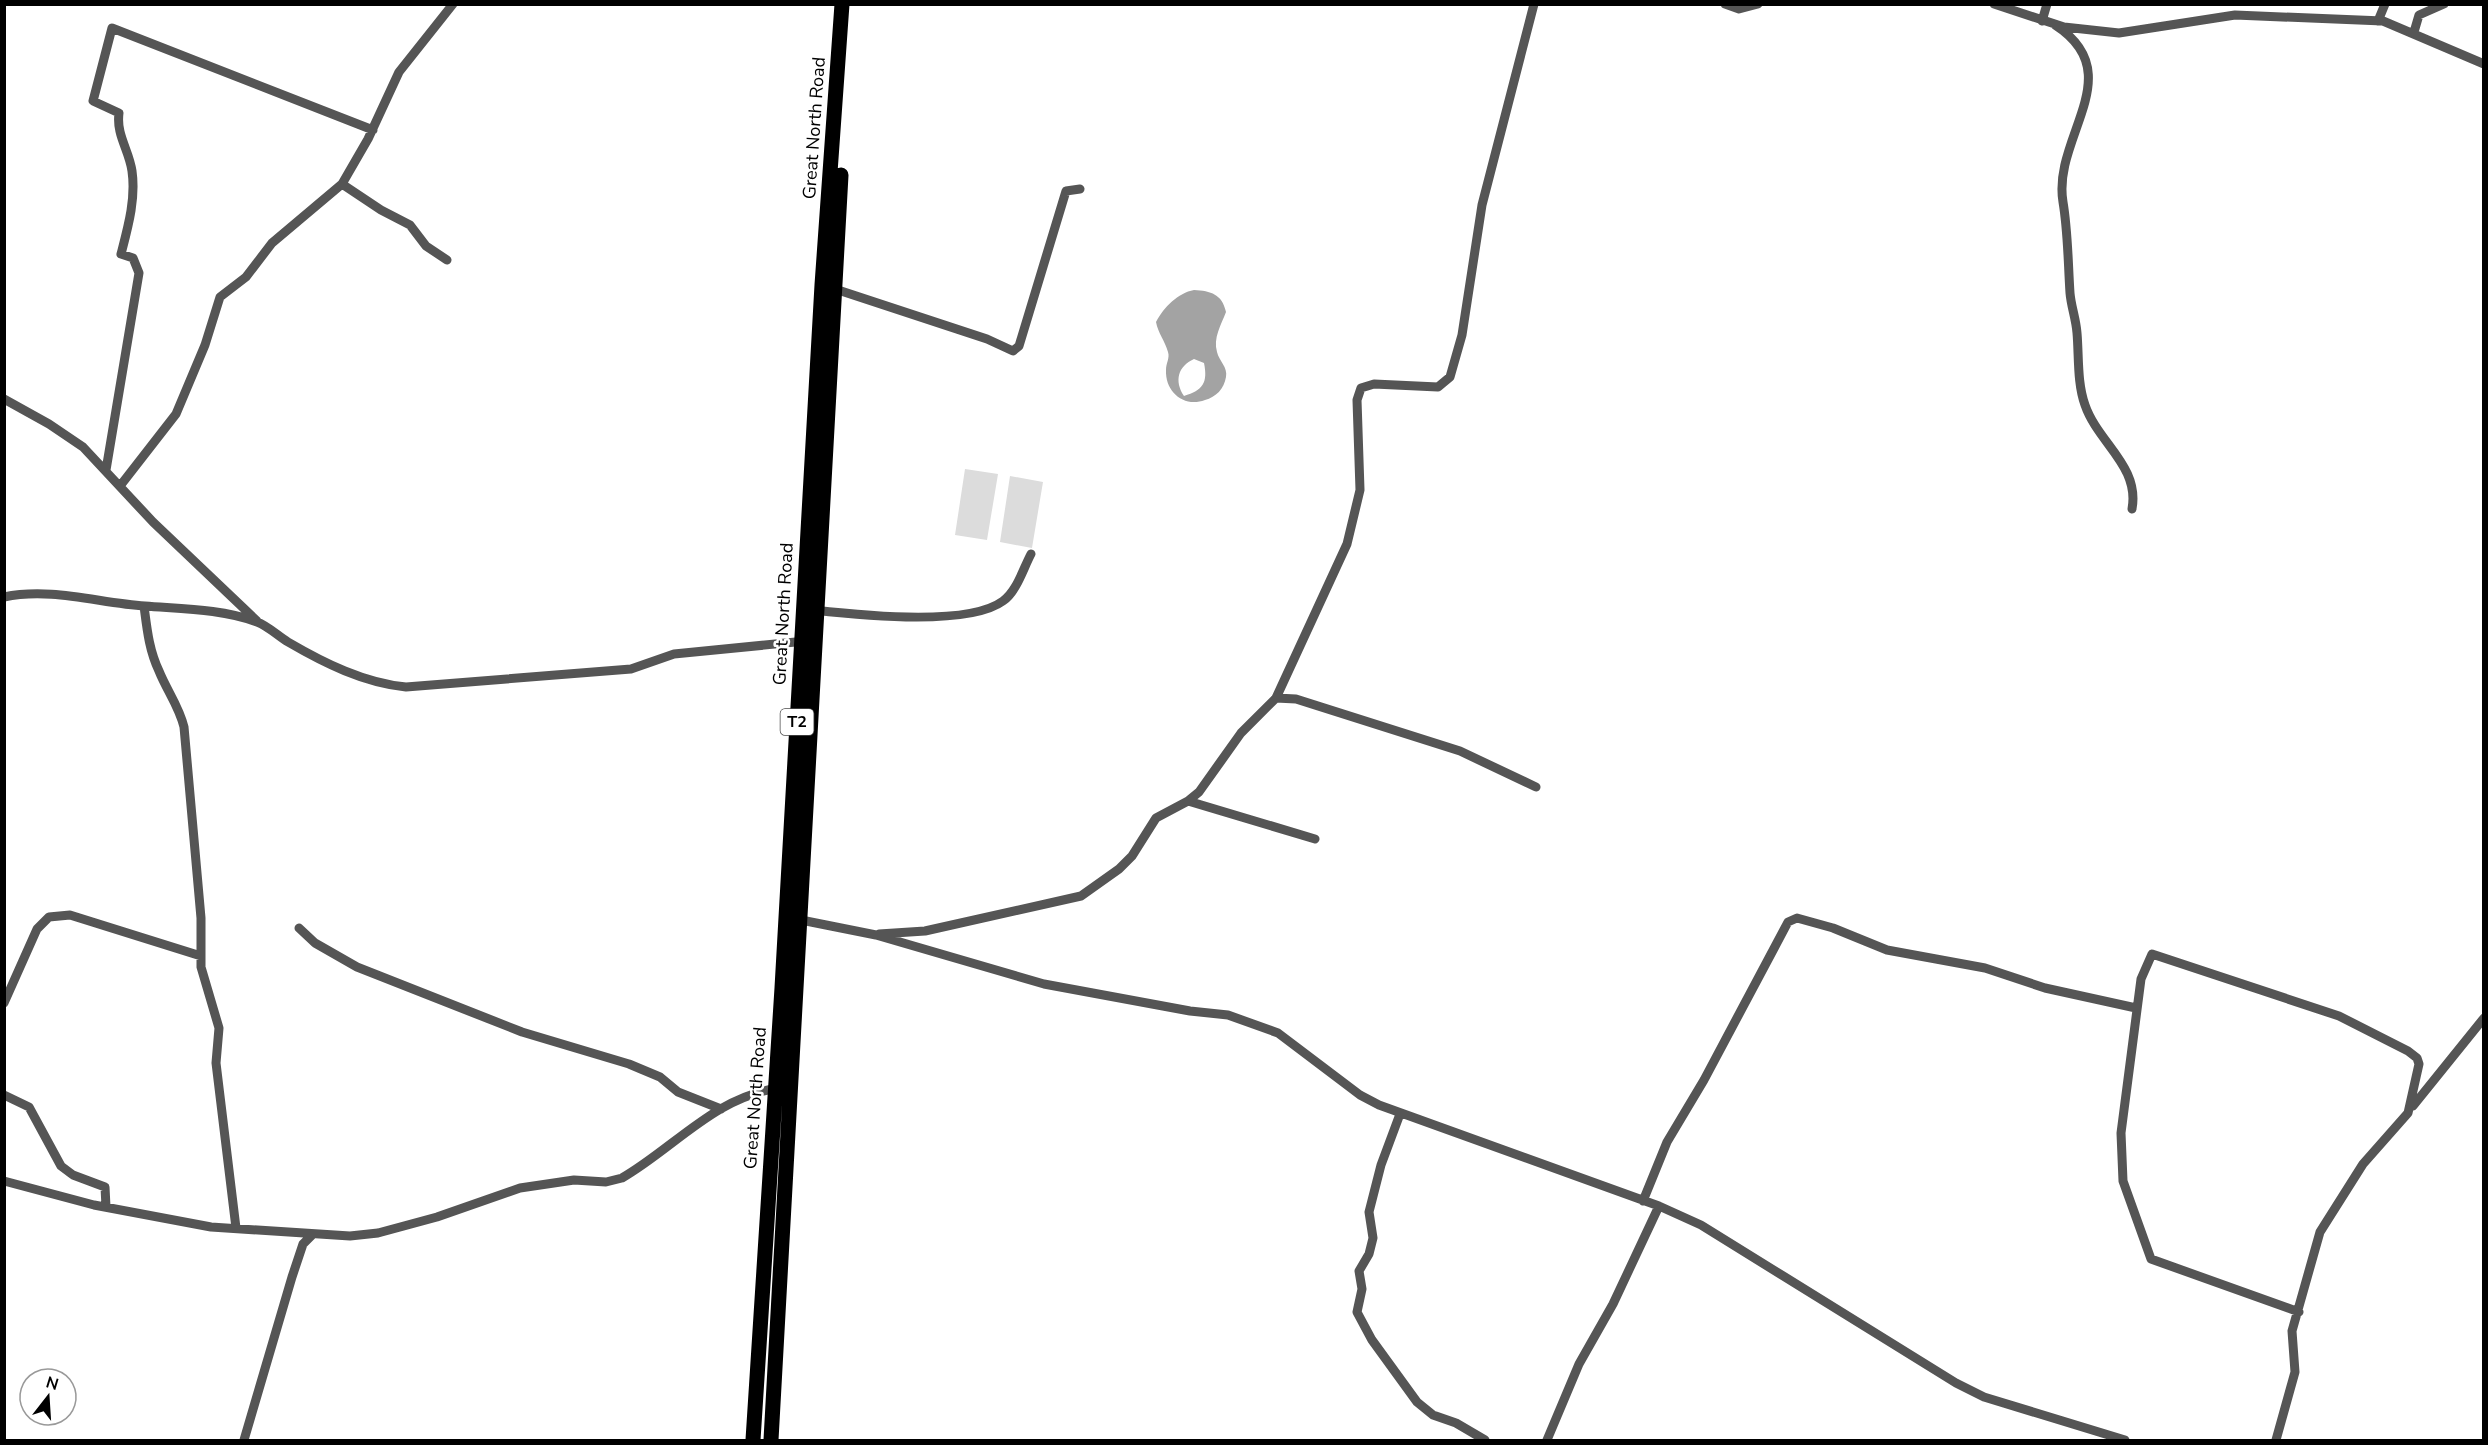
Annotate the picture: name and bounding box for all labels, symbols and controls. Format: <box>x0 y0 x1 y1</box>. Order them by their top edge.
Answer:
street label: Great North Road <box>797 56 831 200</box>
street label: Great North Road <box>767 542 799 686</box>
road number: T2 <box>780 709 814 735</box>
street label: Great North Road <box>738 1026 772 1170</box>
north arrow <box>18 1367 78 1427</box>
text: N <box>43 1371 61 1396</box>

